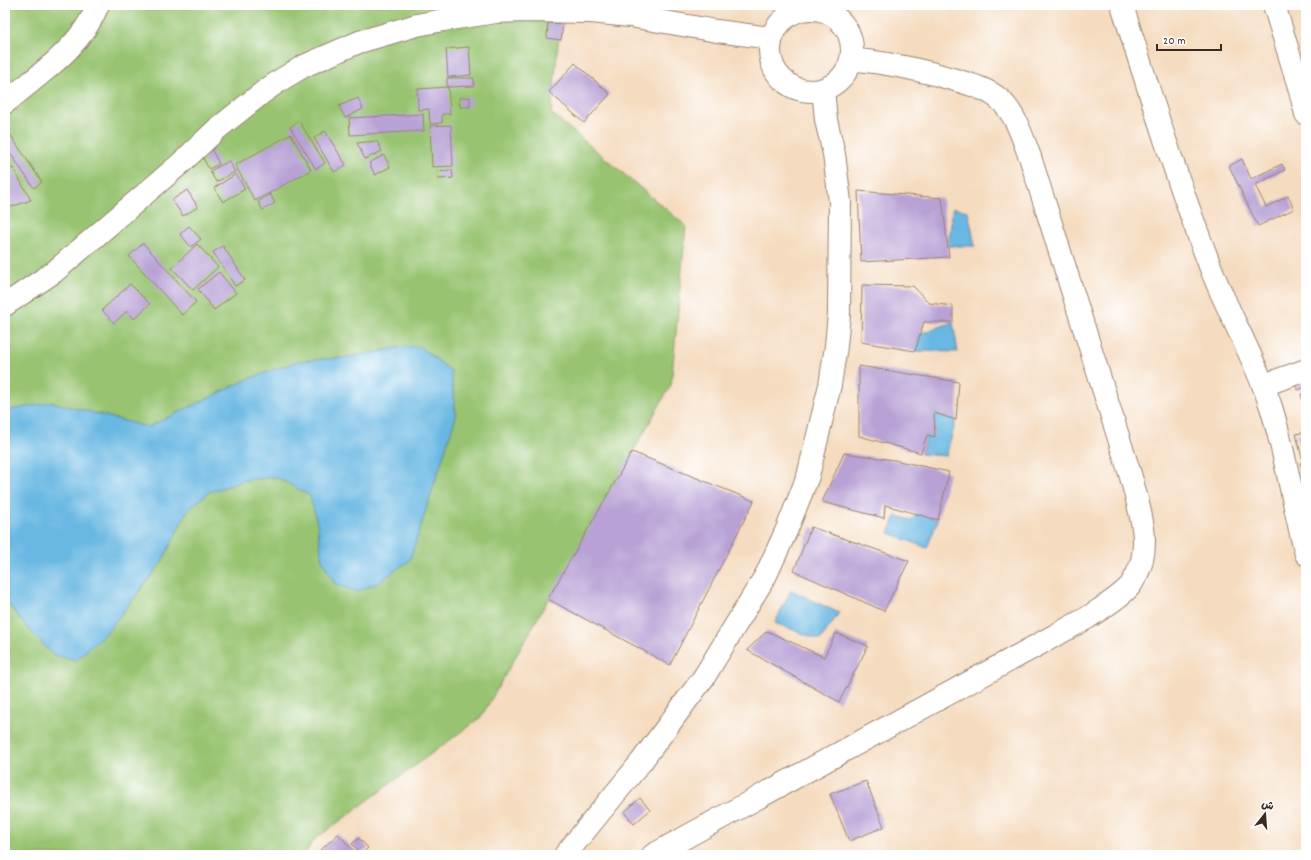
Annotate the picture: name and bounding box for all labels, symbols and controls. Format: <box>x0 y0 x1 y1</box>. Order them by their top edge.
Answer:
scale bar <box>1157 26 1221 52</box>
text: 20 m <box>1163 33 1186 50</box>
north arrow <box>1245 794 1285 834</box>
text: ش <box>1259 797 1275 816</box>

